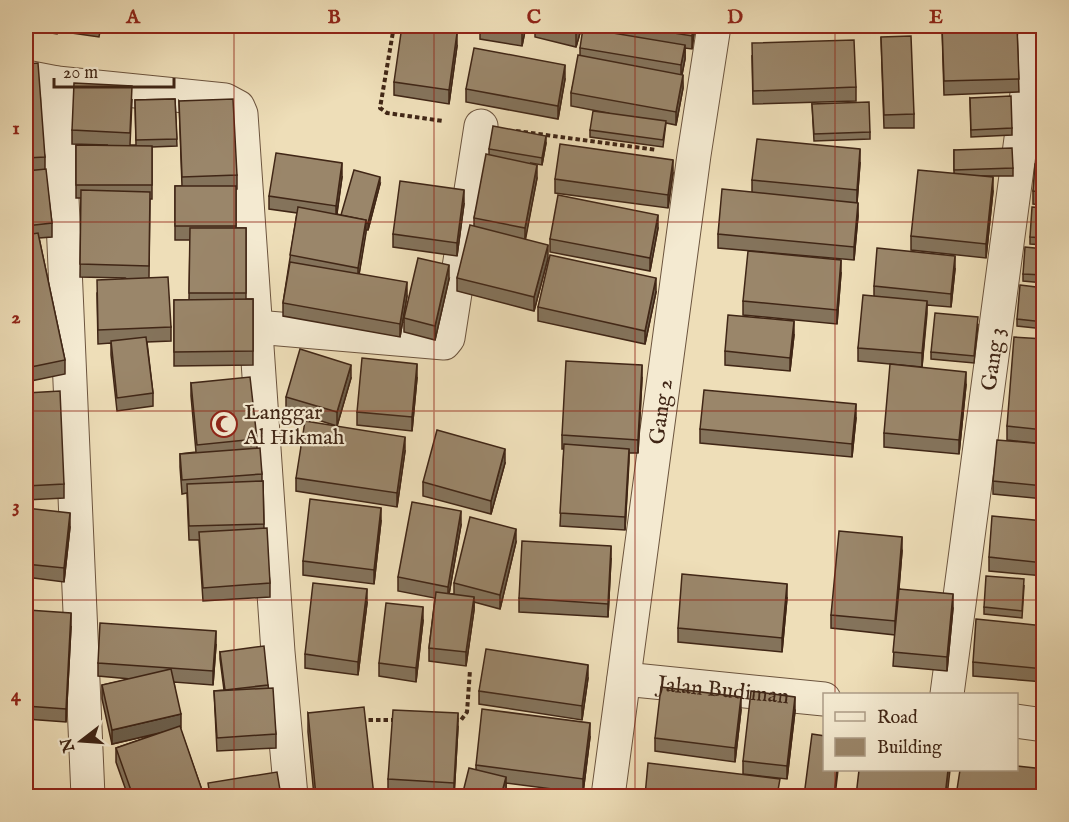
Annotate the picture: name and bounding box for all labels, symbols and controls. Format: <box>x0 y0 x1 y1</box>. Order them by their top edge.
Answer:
text: A <box>125 5 141 30</box>
text: B <box>327 5 341 30</box>
text: C <box>527 5 541 30</box>
text: D <box>727 5 743 30</box>
text: E <box>929 5 943 30</box>
scale bar <box>54 51 174 89</box>
text: 20 m <box>63 62 98 85</box>
text: 1 <box>12 116 20 141</box>
text: 2 <box>11 305 21 330</box>
street label: Gang 3 <box>976 326 1012 393</box>
street label: Gang 2 <box>643 377 680 446</box>
place label: Langgar Al Hikmah <box>243 399 345 452</box>
mosque icon: Langgar Al Hikmah <box>209 409 239 439</box>
text: 3 <box>12 494 20 519</box>
street label: Jalan Budiman <box>653 670 791 711</box>
text: 4 <box>11 683 22 708</box>
legend <box>823 693 1018 771</box>
text: Road <box>877 707 918 730</box>
north arrow <box>51 711 111 771</box>
text: N <box>57 735 80 755</box>
text: Building <box>877 737 942 760</box>

